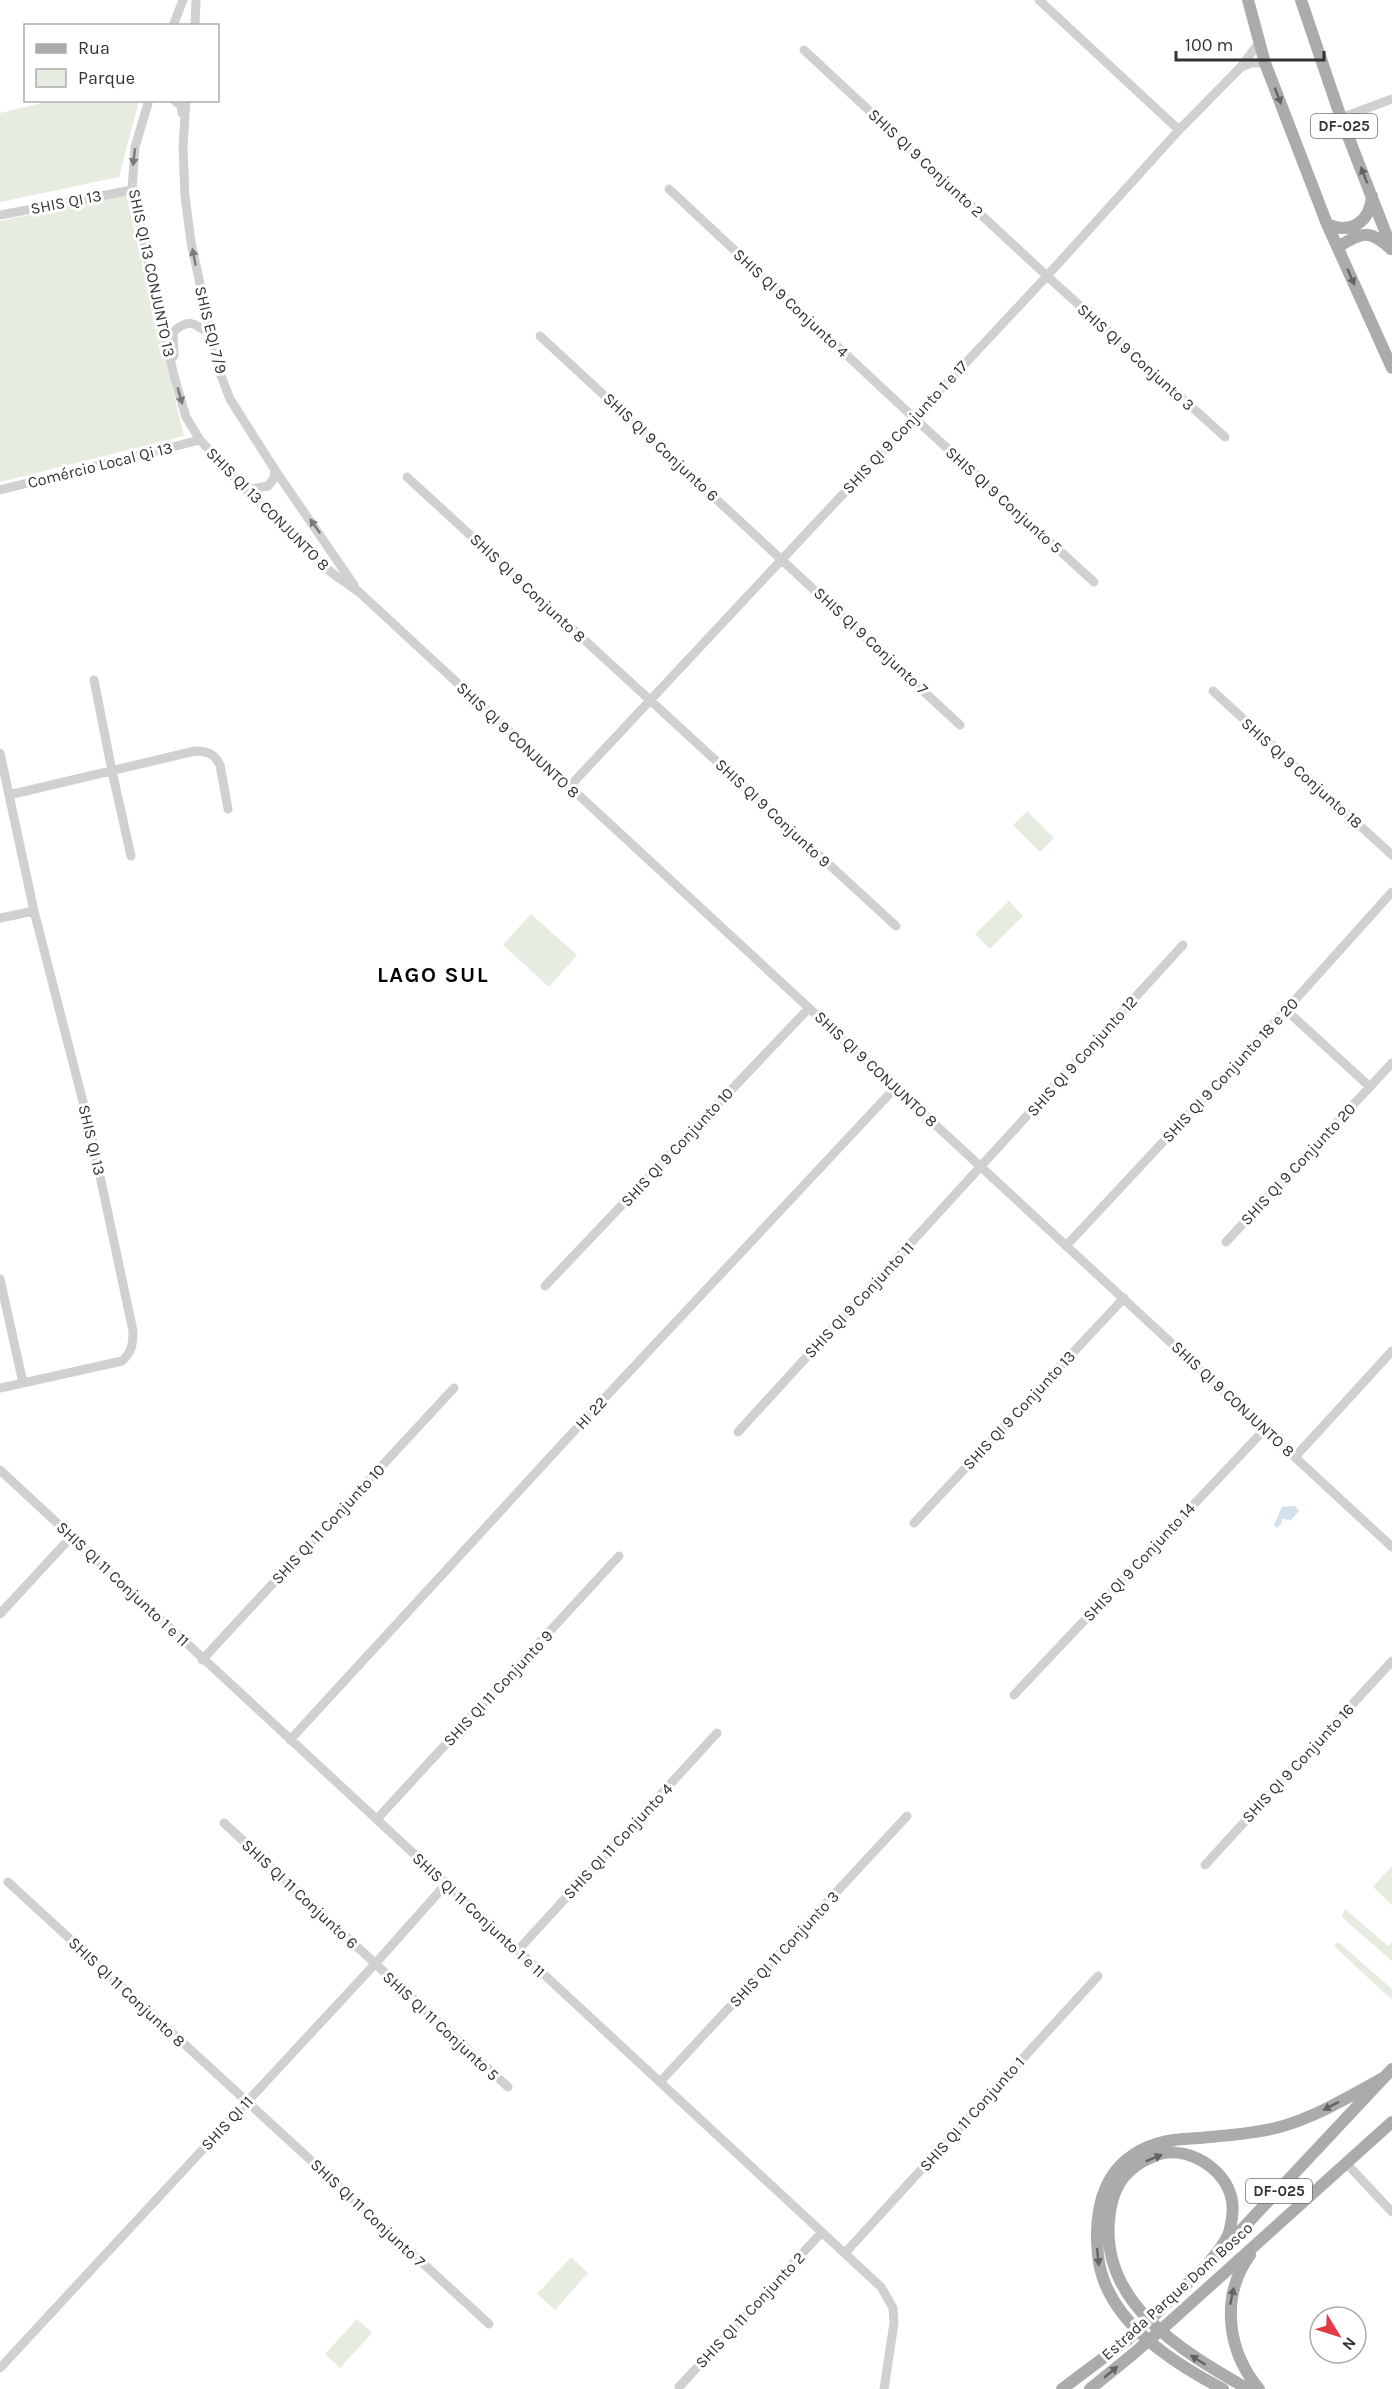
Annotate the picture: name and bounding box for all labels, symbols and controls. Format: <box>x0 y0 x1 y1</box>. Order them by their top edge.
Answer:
legend <box>24 24 219 102</box>
scale bar <box>1176 24 1324 62</box>
text: 100 m <box>1185 34 1233 56</box>
text: Rua <box>78 37 110 59</box>
text: Parque <box>78 67 135 89</box>
one-way arrow <box>1273 87 1283 105</box>
street label: SHIS QI 9 Conjunto 2 <box>864 105 988 221</box>
road number: DF-025 <box>1311 114 1377 138</box>
one-way arrow <box>129 148 139 167</box>
one-way arrow <box>1359 166 1368 184</box>
street label: SHIS QI 13 <box>29 186 103 218</box>
street label: SHIS QI 13 CONJUNTO 13 <box>125 187 179 359</box>
street label: SHIS QI 9 Conjunto 4 <box>730 245 852 361</box>
one-way arrow <box>189 247 198 266</box>
one-way arrow <box>1347 268 1356 286</box>
street label: SHIS EQI 7/9 <box>191 284 231 376</box>
street label: SHIS QI 9 Conjunto 3 <box>1074 300 1198 414</box>
street label: SHIS QI 9 Conjunto 1 e 17 <box>838 356 972 498</box>
one-way arrow <box>176 388 185 406</box>
street label: SHIS QI 9 Conjunto 6 <box>600 389 722 505</box>
street label: Comércio Local Qi 13 <box>26 438 174 492</box>
street label: SHIS QI 13 CONJUNTO 8 <box>202 443 334 575</box>
street label: SHIS QI 9 Conjunto 5 <box>942 443 1066 557</box>
one-way arrow <box>309 519 321 535</box>
street label: SHIS QI 9 Conjunto 8 <box>466 530 590 646</box>
street label: SHIS QI 9 Conjunto 7 <box>810 583 932 699</box>
street label: SHIS QI 9 CONJUNTO 8 <box>453 678 583 802</box>
street label: SHIS QI 9 Conjunto 18 <box>1238 714 1366 832</box>
street label: SHIS QI 9 Conjunto 9 <box>711 755 835 871</box>
district label: LAGO SUL <box>377 962 489 988</box>
street label: SHIS QI 9 Conjunto 12 <box>1023 992 1141 1120</box>
street label: SHIS QI 9 Conjunto 18 e 20 <box>1158 994 1302 1146</box>
street label: SHIS QI 9 CONJUNTO 8 <box>811 1007 941 1131</box>
street label: SHIS QI 9 Conjunto 10 <box>617 1083 737 1211</box>
street label: SHIS QI 9 Conjunto 20 <box>1236 1099 1360 1229</box>
street label: SHIS QI 13 <box>75 1103 109 1177</box>
street label: SHIS QI 9 Conjunto 11 <box>800 1238 918 1362</box>
street label: SHIS QI 9 CONJUNTO 8 <box>1168 1337 1298 1461</box>
street label: SHIS QI 9 Conjunto 13 <box>959 1346 1079 1474</box>
street label: HI 22 <box>571 1393 611 1433</box>
street label: SHIS QI 11 Conjunto 10 <box>267 1460 389 1588</box>
street label: SHIS QI 9 Conjunto 14 <box>1079 1499 1199 1625</box>
street label: SHIS QI 11 Conjunto 1 e 11 <box>53 1518 193 1650</box>
street label: SHIS QI 11 Conjunto 9 <box>439 1626 557 1750</box>
street label: SHIS QI 9 Conjunto 16 <box>1238 1700 1358 1826</box>
street label: SHIS QI 11 Conjunto 4 <box>559 1779 677 1903</box>
street label: SHIS QI 11 Conjunto 6 <box>238 1835 362 1953</box>
street label: SHIS QI 11 Conjunto 1 e 11 <box>409 1849 549 1981</box>
street label: SHIS QI 11 Conjunto 3 <box>725 1887 843 2011</box>
street label: SHIS QI 11 Conjunto 8 <box>65 1933 189 2051</box>
street label: SHIS QI 11 Conjunto 5 <box>379 1967 503 2085</box>
street label: SHIS QI 11 Conjunto 1 <box>915 2053 1029 2175</box>
street label: SHIS QI 11 <box>197 2092 257 2154</box>
one-way arrow <box>1322 2100 1340 2110</box>
one-way arrow <box>1145 2153 1163 2162</box>
street label: SHIS QI 11 Conjunto 7 <box>307 2155 430 2271</box>
road number: DF-025 <box>1246 2179 1312 2203</box>
street label: Estrada Parque Dom Bosco <box>1098 2218 1256 2364</box>
street label: SHIS QI 11 Conjunto 2 <box>691 2248 809 2372</box>
one-way arrow <box>1093 2248 1103 2267</box>
one-way arrow <box>1228 2286 1237 2305</box>
north arrow <box>1308 2305 1368 2365</box>
text: N <box>1338 2334 1360 2354</box>
one-way arrow <box>1190 2355 1206 2366</box>
one-way arrow <box>1103 2365 1119 2378</box>

